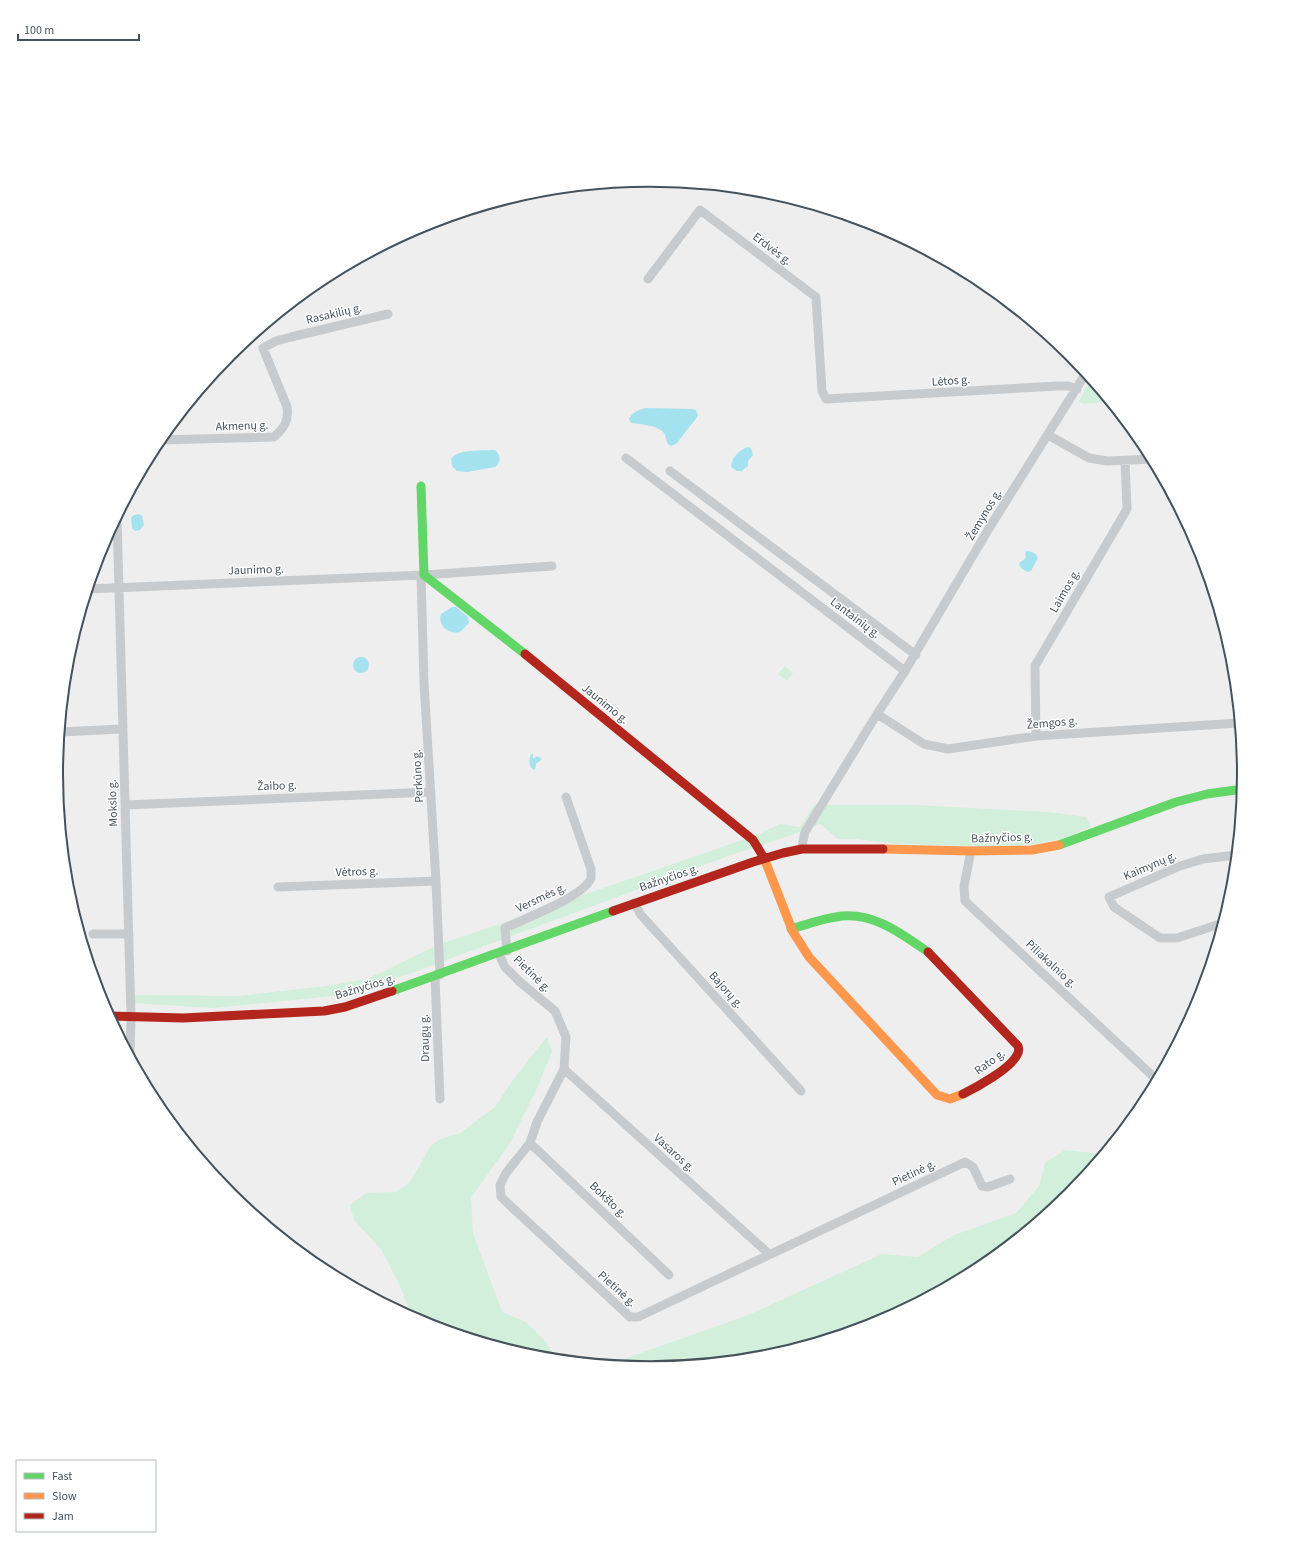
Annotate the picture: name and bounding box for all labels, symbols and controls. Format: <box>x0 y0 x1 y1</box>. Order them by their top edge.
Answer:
scale bar <box>18 16 139 42</box>
text: 100 m <box>24 22 54 39</box>
street label: Erdvės g. <box>749 229 795 269</box>
street label: Rasakilių g. <box>304 299 364 329</box>
street label: Lėtos g. <box>931 371 971 391</box>
street label: Akmenų g. <box>215 417 269 435</box>
street label: Žemynos g. <box>962 486 1006 544</box>
street label: Jaunimo g. <box>228 561 284 579</box>
street label: Laimos g. <box>1046 566 1084 616</box>
street label: Lantainių g. <box>826 594 884 642</box>
street label: Jaunimo g. <box>578 680 632 728</box>
street label: Žemgos g. <box>1026 712 1078 734</box>
street label: Perkūno g. <box>408 749 428 803</box>
street label: Žaibo g. <box>257 777 297 795</box>
street label: Mokslo g. <box>104 779 122 827</box>
street label: Bažnyčios g. <box>971 828 1033 848</box>
street label: Kaimynų g. <box>1121 847 1179 885</box>
street label: Bažnyčios g. <box>637 860 701 896</box>
street label: Vėtros g. <box>335 863 379 881</box>
street label: Versmės g. <box>513 879 569 917</box>
street label: Piliakalnio g. <box>1022 936 1080 992</box>
street label: Pietinė g. <box>509 952 555 996</box>
street label: Bajorų g. <box>705 968 747 1012</box>
street label: Bažnyčios g. <box>333 970 397 1004</box>
street label: Draugų g. <box>416 1014 434 1062</box>
street label: Rato g. <box>971 1045 1009 1079</box>
street label: Vasaros g. <box>650 1130 698 1176</box>
street label: Pietinė g. <box>889 1155 939 1191</box>
street label: Bokšto g. <box>586 1178 630 1222</box>
street label: Pietinė g. <box>594 1267 640 1311</box>
legend <box>16 1460 156 1532</box>
text: Fast <box>52 1468 72 1485</box>
text: Slow <box>52 1488 77 1505</box>
text: Jam <box>52 1508 74 1525</box>

